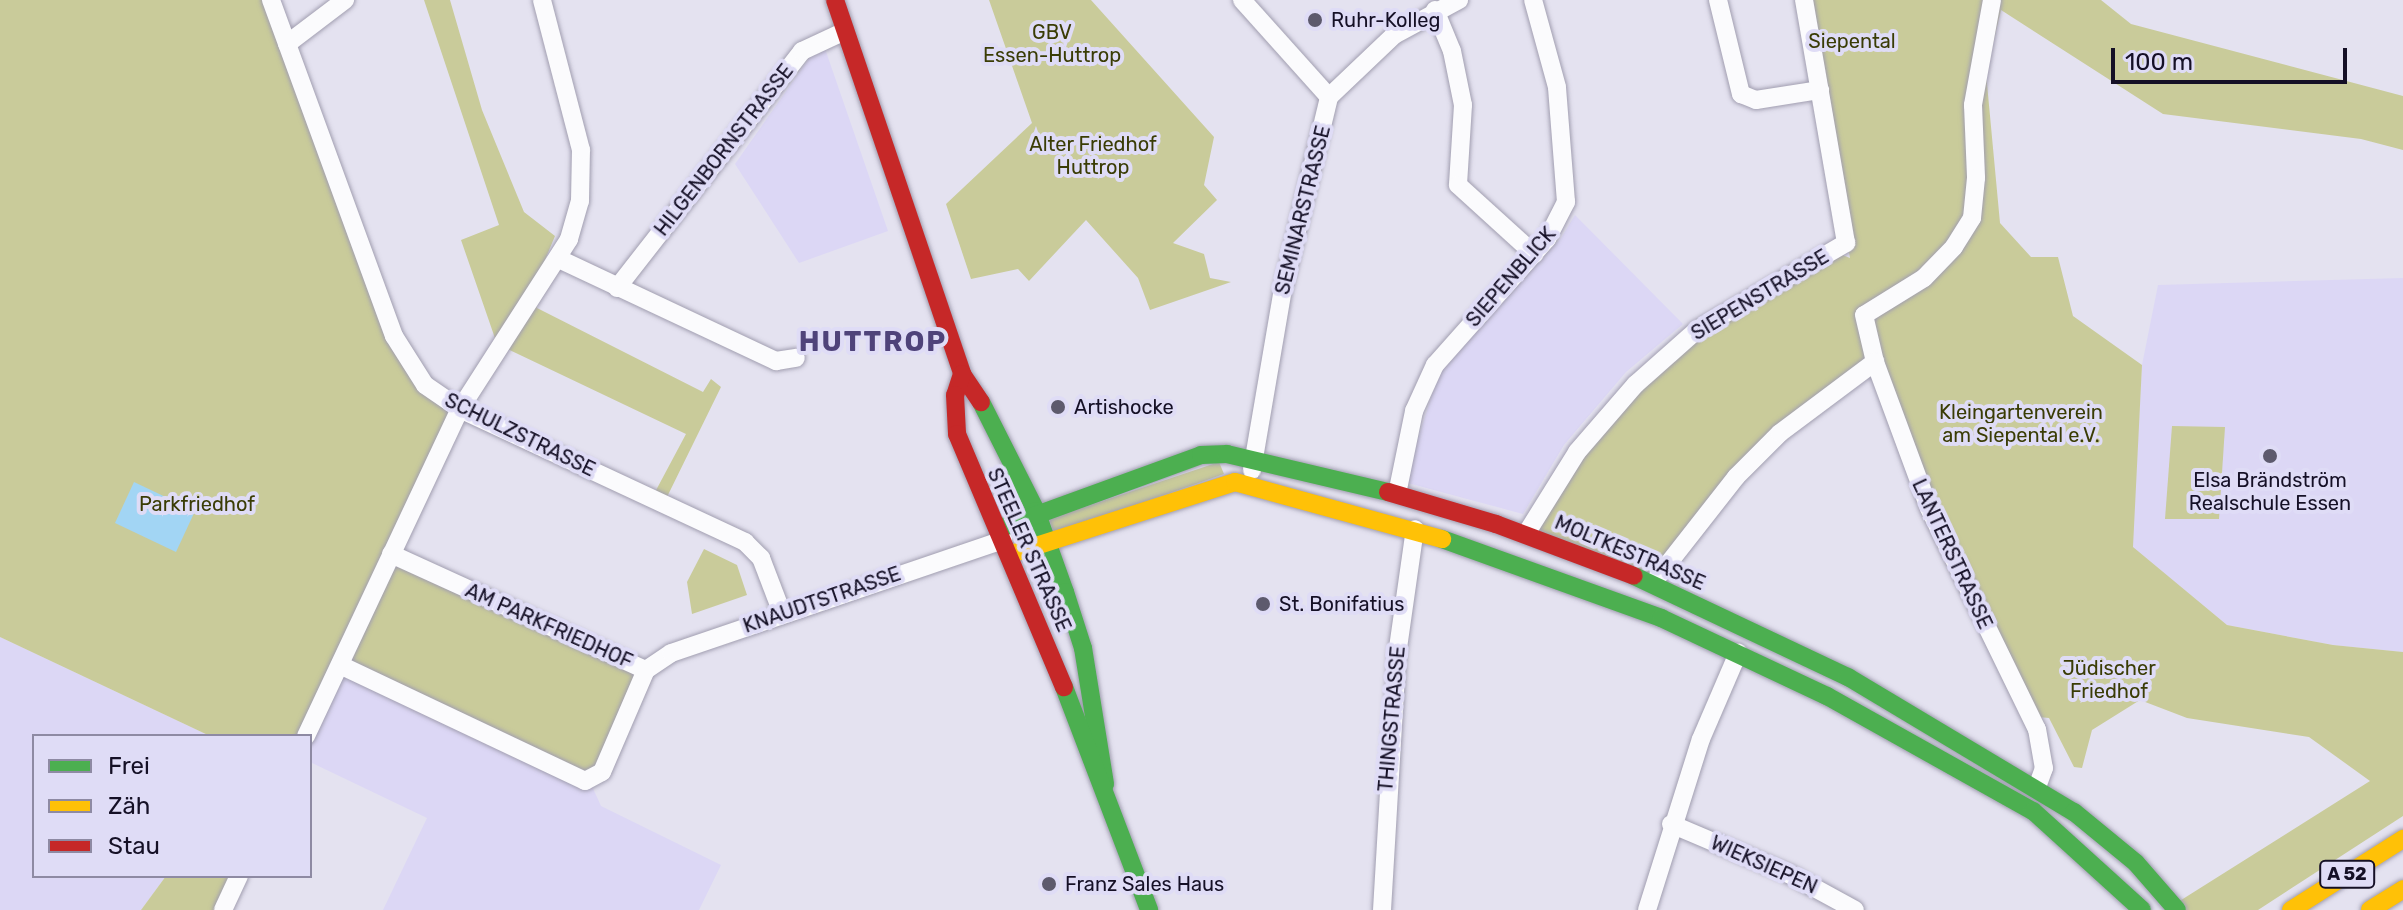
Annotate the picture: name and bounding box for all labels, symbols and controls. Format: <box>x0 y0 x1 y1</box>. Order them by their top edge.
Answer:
place label: Ruhr-Kolleg <box>1331 8 1440 32</box>
marker: Ruhr-Kolleg <box>1306 11 1324 29</box>
park label: GBV Essen-Huttrop <box>983 20 1121 67</box>
park label: Siepental <box>1808 29 1896 53</box>
scale bar <box>2115 32 2351 82</box>
text: 100 m <box>2125 48 2193 76</box>
street label: HILGENBORNSTRASSE <box>649 59 799 241</box>
street label: SEMINARSTRASSE <box>1270 123 1336 297</box>
park label: Alter Friedhof Huttrop <box>1029 132 1157 179</box>
street label: SIEPENBLICK <box>1461 222 1561 332</box>
street label: SIEPENSTRASSE <box>1687 245 1833 345</box>
district label: HUTTROP <box>799 325 947 359</box>
street label: SCHULZSTRASSE <box>441 388 599 482</box>
place label: Artishocke <box>1074 395 1174 419</box>
marker: Artishocke <box>1049 398 1067 416</box>
park label: Kleingartenverein am Siepental e.V. <box>1939 400 2103 447</box>
marker: Elsa Brändström Realschule Essen <box>2261 447 2279 465</box>
street label: STEELER STRASSE <box>982 464 1076 636</box>
place label: Elsa Brändström Realschule Essen <box>2189 468 2351 515</box>
street label: LANTERSTRASSE <box>1907 475 1997 633</box>
park label: Parkfriedhof <box>139 492 255 516</box>
street label: MOLTKESTRASSE <box>1551 510 1709 596</box>
street label: KNAUDTSTRASSE <box>740 562 904 638</box>
street label: AM PARKFRIEDHOF <box>462 578 636 674</box>
place label: St. Bonifatius <box>1279 592 1404 616</box>
marker: St. Bonifatius <box>1254 595 1272 613</box>
street label: THINGSTRASSE <box>1374 645 1410 793</box>
park label: Jüdischer Friedhof <box>2062 656 2156 703</box>
legend <box>32 734 312 878</box>
text: Frei <box>108 752 150 780</box>
text: Zäh <box>108 792 150 820</box>
street label: WIEKSIEPEN <box>1707 831 1821 899</box>
text: Stau <box>108 832 160 860</box>
road number: A 52 <box>2317 860 2377 888</box>
place label: Franz Sales Haus <box>1065 872 1224 896</box>
marker: Franz Sales Haus <box>1040 875 1058 893</box>

